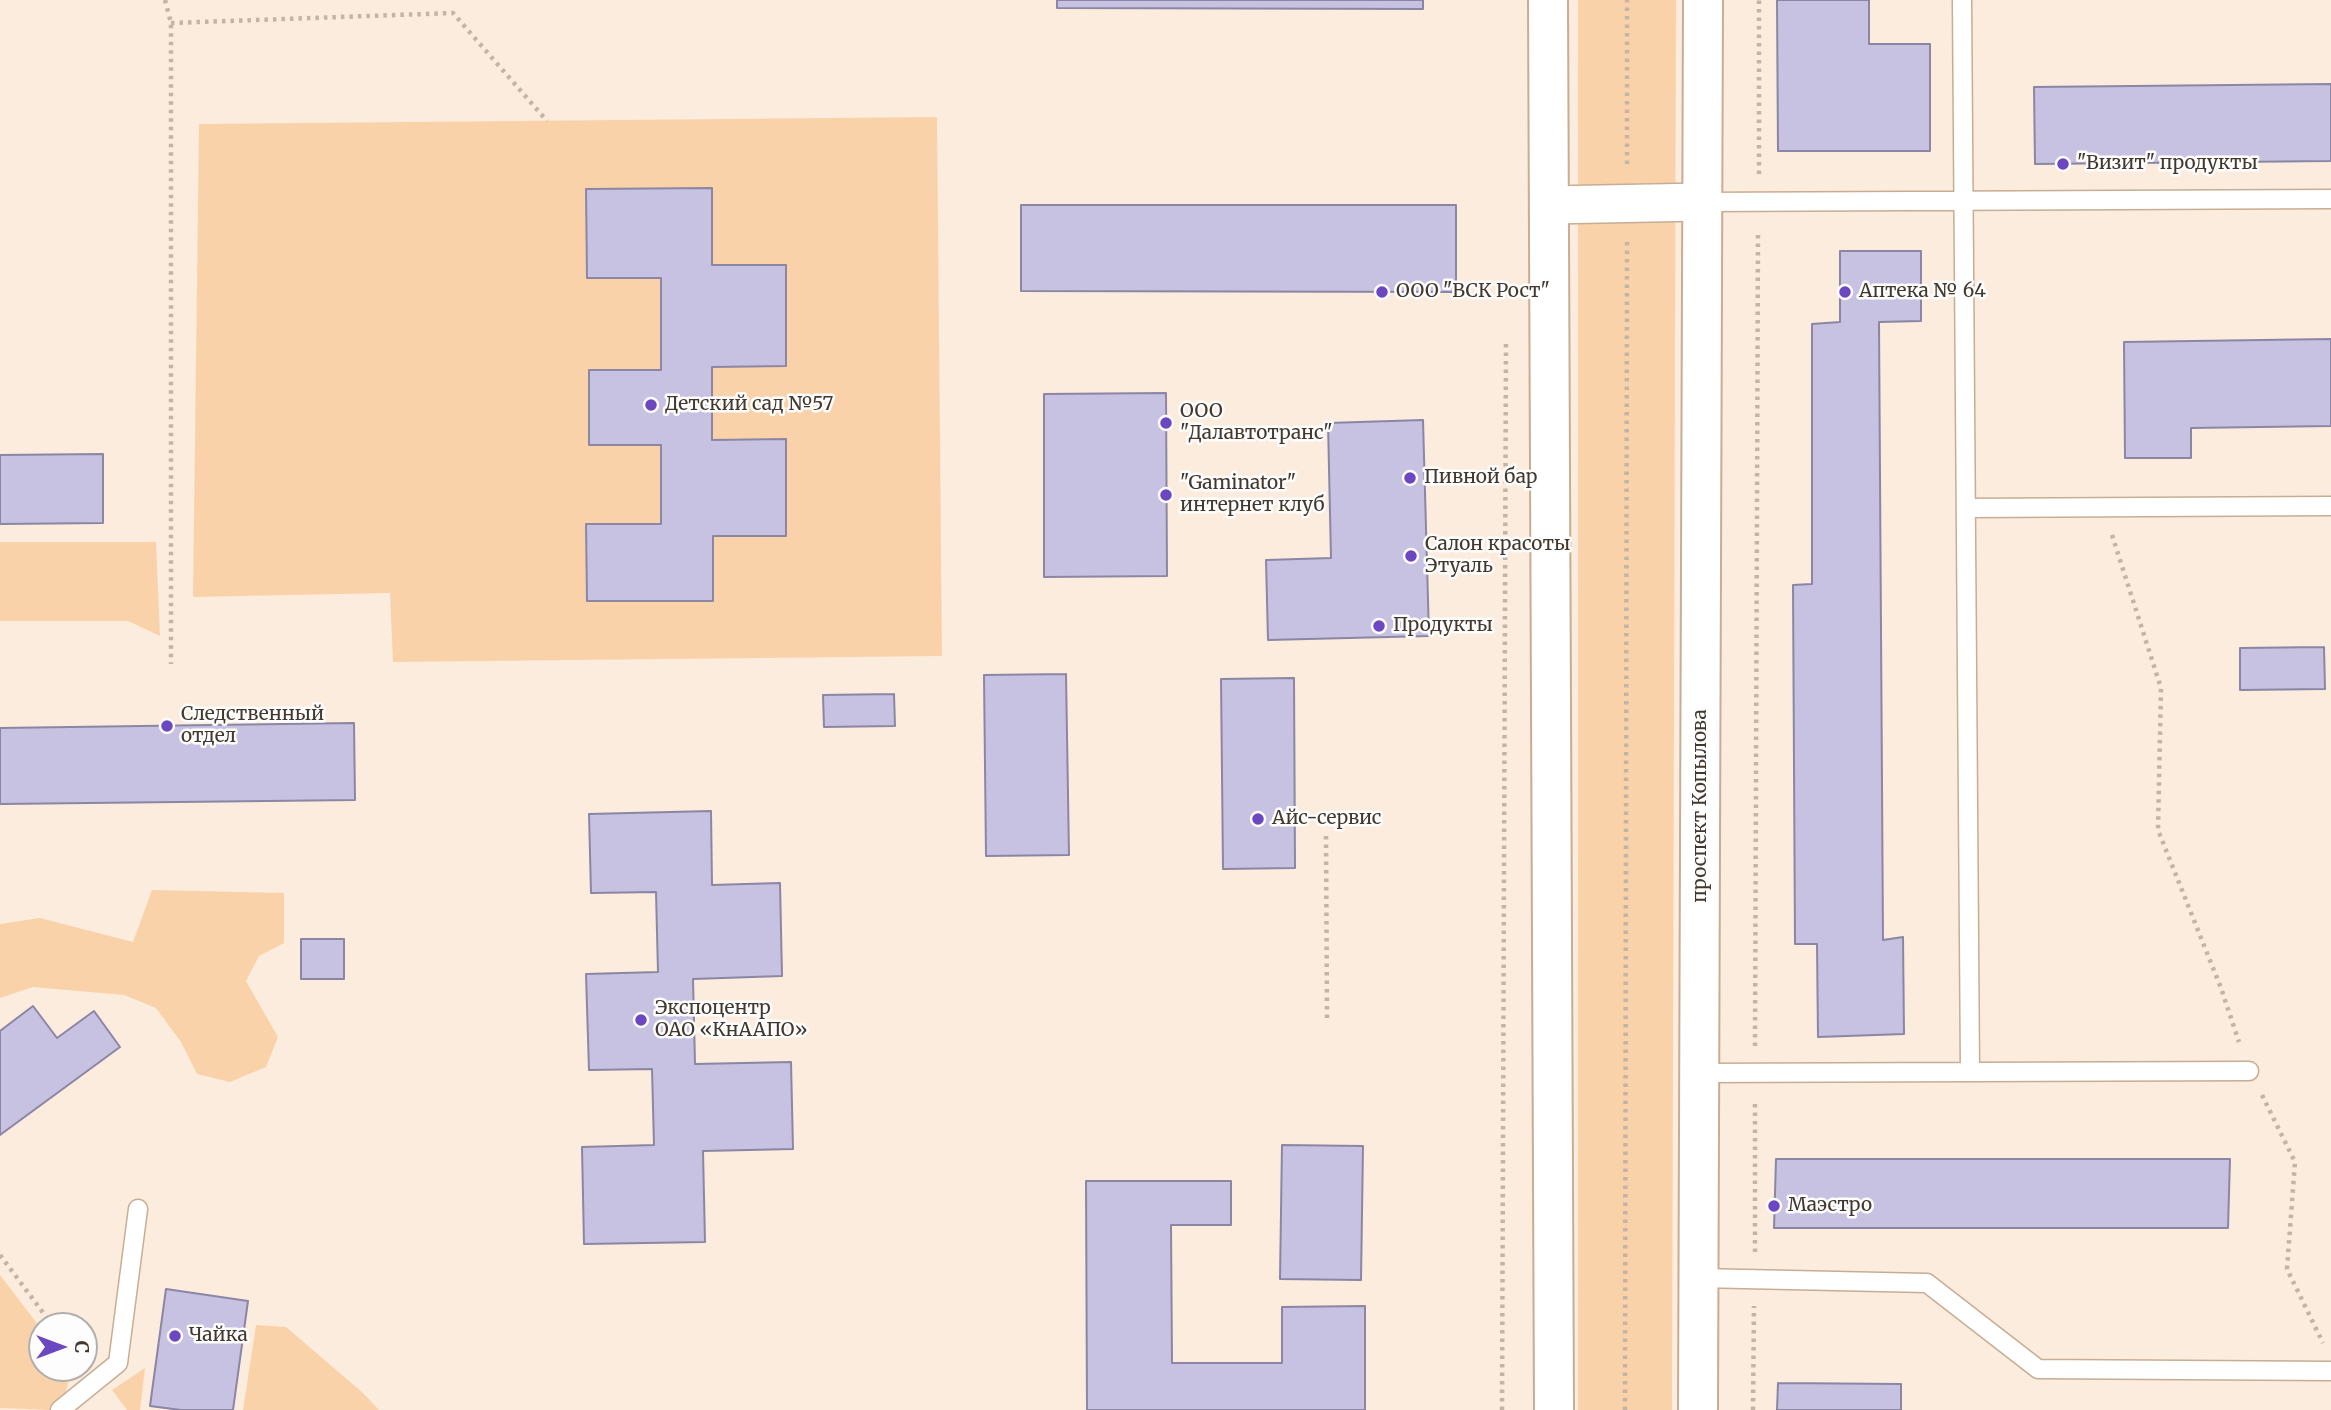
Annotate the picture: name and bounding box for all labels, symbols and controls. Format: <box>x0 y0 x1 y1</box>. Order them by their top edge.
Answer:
place label: "Визит" продукты <box>2077 153 2258 175</box>
marker: "Визит" продукты <box>2055 156 2071 172</box>
place label: ООО "ВСК Рост" <box>1396 281 1550 303</box>
place label: Аптека № 64 <box>1859 281 1986 303</box>
marker: ООО "ВСК Рост" <box>1374 284 1390 300</box>
marker: Аптека № 64 <box>1837 284 1853 300</box>
place label: Детский сад №57 <box>665 394 833 416</box>
marker: Детский сад №57 <box>643 397 659 413</box>
place label: ООО "Далавтотранс" <box>1180 401 1333 445</box>
marker: ООО "Далавтотранс" <box>1158 415 1174 431</box>
place label: Пивной бар <box>1424 467 1537 489</box>
marker: Пивной бар <box>1402 470 1418 486</box>
place label: "Gaminator" интернет клуб <box>1180 473 1324 517</box>
marker: "Gaminator" интернет клуб <box>1158 487 1174 503</box>
place label: Салон красоты Этуаль <box>1425 534 1570 578</box>
marker: Салон красоты Этуаль <box>1403 548 1419 564</box>
place label: Продукты <box>1393 615 1493 637</box>
marker: Продукты <box>1371 618 1387 634</box>
place label: Следственный отдел <box>181 704 324 748</box>
street label: проспект Копылова <box>1690 709 1712 903</box>
marker: Следственный отдел <box>159 718 175 734</box>
place label: Айс-сервис <box>1272 808 1381 830</box>
marker: Айс-сервис <box>1250 811 1266 827</box>
place label: Экспоцентр ОАО «КнААПО» <box>655 998 808 1042</box>
marker: Экспоцентр ОАО «КнААПО» <box>633 1012 649 1028</box>
place label: Маэстро <box>1788 1195 1872 1217</box>
marker: Маэстро <box>1766 1198 1782 1214</box>
north arrow <box>28 1312 98 1382</box>
place label: Чайка <box>189 1325 248 1347</box>
marker: Чайка <box>167 1328 183 1344</box>
text: С <box>70 1341 94 1353</box>

